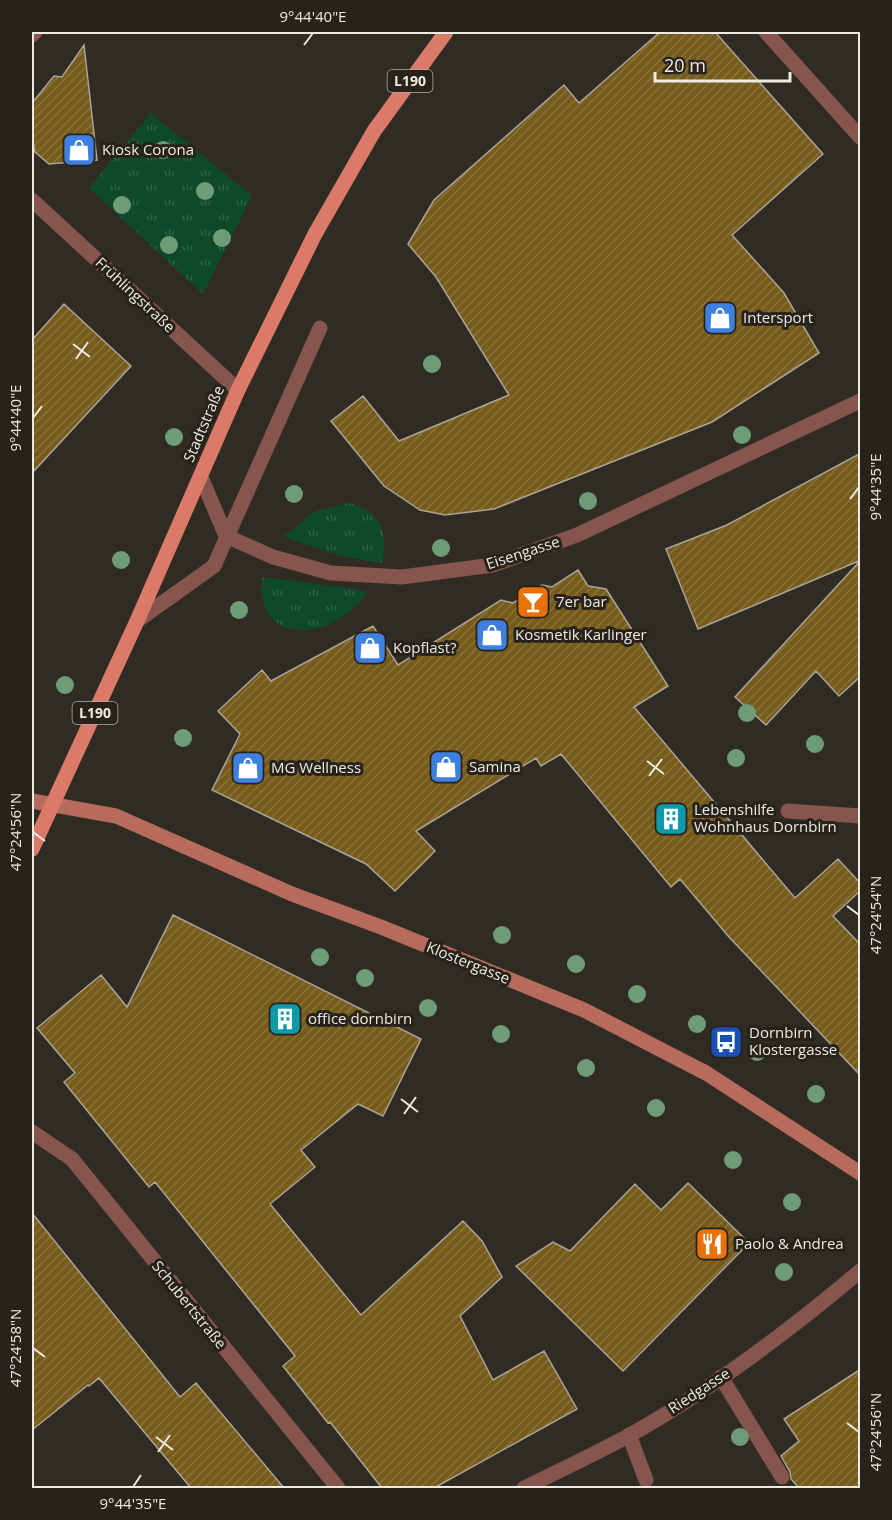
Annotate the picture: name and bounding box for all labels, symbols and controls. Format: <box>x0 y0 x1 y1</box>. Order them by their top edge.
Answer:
text: 9°44'40"E <box>280 6 346 26</box>
scale bar <box>655 45 790 83</box>
text: 20 m <box>664 53 706 77</box>
road number: L190 <box>388 70 432 92</box>
shop icon: Kiosk Corona <box>61 132 97 168</box>
place label: Kiosk Corona <box>102 139 194 159</box>
street label: Frühlingstraße <box>92 252 180 336</box>
shop icon: Intersport <box>702 300 738 336</box>
place label: Intersport <box>743 307 813 327</box>
street label: Stadtstraße <box>178 382 228 465</box>
text: 9°44'40"E <box>5 385 25 451</box>
text: 9°44'35"E <box>865 454 885 520</box>
street label: Eisengasse <box>483 531 562 573</box>
bar icon: 7er bar <box>515 584 551 620</box>
place label: 7er bar <box>556 591 607 611</box>
shop icon: Kosmetik Karlinger <box>474 617 510 653</box>
place label: Kosmetik Karlinger <box>515 624 647 644</box>
shop icon: Kopflast? <box>352 630 388 666</box>
place label: Kopflast? <box>393 637 457 657</box>
road number: L190 <box>72 702 118 724</box>
shop icon: Samina <box>428 749 464 785</box>
shop icon: MG Wellness <box>230 750 266 786</box>
place label: Samina <box>469 756 521 776</box>
place label: MG Wellness <box>271 757 361 777</box>
text: 47°24'56"N <box>5 793 25 871</box>
place label: Lebenshilfe Wohnhaus Dornbirn <box>694 799 837 836</box>
building icon: Lebenshilfe Wohnhaus Dornbirn <box>653 801 689 837</box>
text: 47°24'54"N <box>865 876 885 954</box>
street label: Klostergasse <box>424 936 513 988</box>
building icon: office dornbirn <box>267 1001 303 1037</box>
place label: office dornbirn <box>308 1008 412 1028</box>
place label: Dornbirn Klostergasse <box>749 1022 837 1059</box>
bus stop icon: Dornbirn Klostergasse <box>708 1024 744 1060</box>
restaurant icon: Paolo & Andrea <box>694 1226 730 1262</box>
place label: Paolo & Andrea <box>735 1233 844 1253</box>
street label: Schubertstraße <box>148 1256 231 1352</box>
text: 47°24'58"N <box>5 1309 25 1387</box>
street label: Riedgasse <box>664 1363 733 1418</box>
text: 47°24'56"N <box>865 1393 885 1471</box>
text: 9°44'35"E <box>100 1493 166 1513</box>

